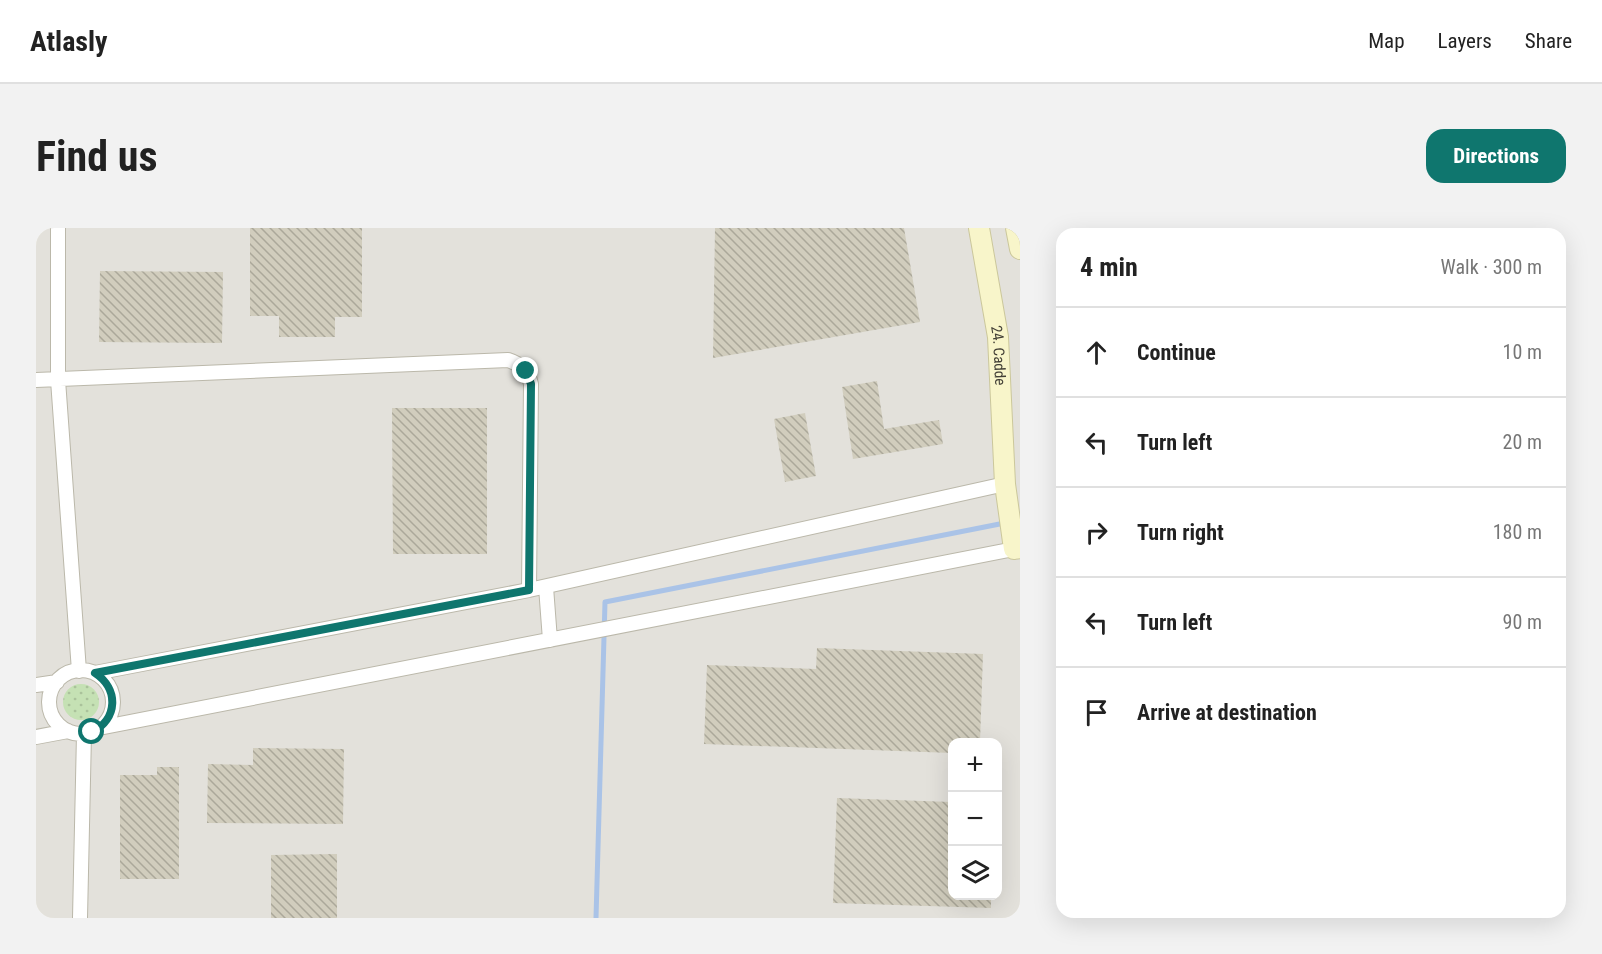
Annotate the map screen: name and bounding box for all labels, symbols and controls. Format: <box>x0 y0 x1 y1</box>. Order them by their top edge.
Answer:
text: Atlasly <box>30 25 108 58</box>
text: Map <box>1368 29 1405 53</box>
text: Layers <box>1438 29 1492 53</box>
text: Share <box>1525 29 1572 53</box>
button: Directions <box>1426 129 1566 183</box>
text: Find us <box>36 132 157 181</box>
text: 4 min <box>1080 252 1138 282</box>
text: Walk · 300 m <box>1441 255 1542 279</box>
street label: 24. Cadde <box>987 324 1009 386</box>
icon: ahead <box>1080 336 1113 369</box>
text: Continue <box>1137 340 1216 365</box>
text: 10 m <box>1503 340 1542 364</box>
route end <box>512 357 538 383</box>
icon: left <box>1080 426 1113 459</box>
text: Turn left <box>1137 430 1212 455</box>
text: 20 m <box>1503 430 1542 454</box>
icon: right <box>1080 516 1113 549</box>
text: Turn right <box>1137 520 1224 545</box>
text: 180 m <box>1493 520 1542 544</box>
icon: left <box>1080 606 1113 639</box>
text: Turn left <box>1137 610 1212 635</box>
text: 90 m <box>1503 610 1542 634</box>
icon: arrive <box>1080 696 1113 729</box>
text: Arrive at destination <box>1137 700 1317 725</box>
route start <box>78 718 104 744</box>
map controls <box>948 738 1002 900</box>
button: + <box>948 738 1002 792</box>
button: − <box>948 792 1002 846</box>
button: layers <box>948 846 1002 900</box>

